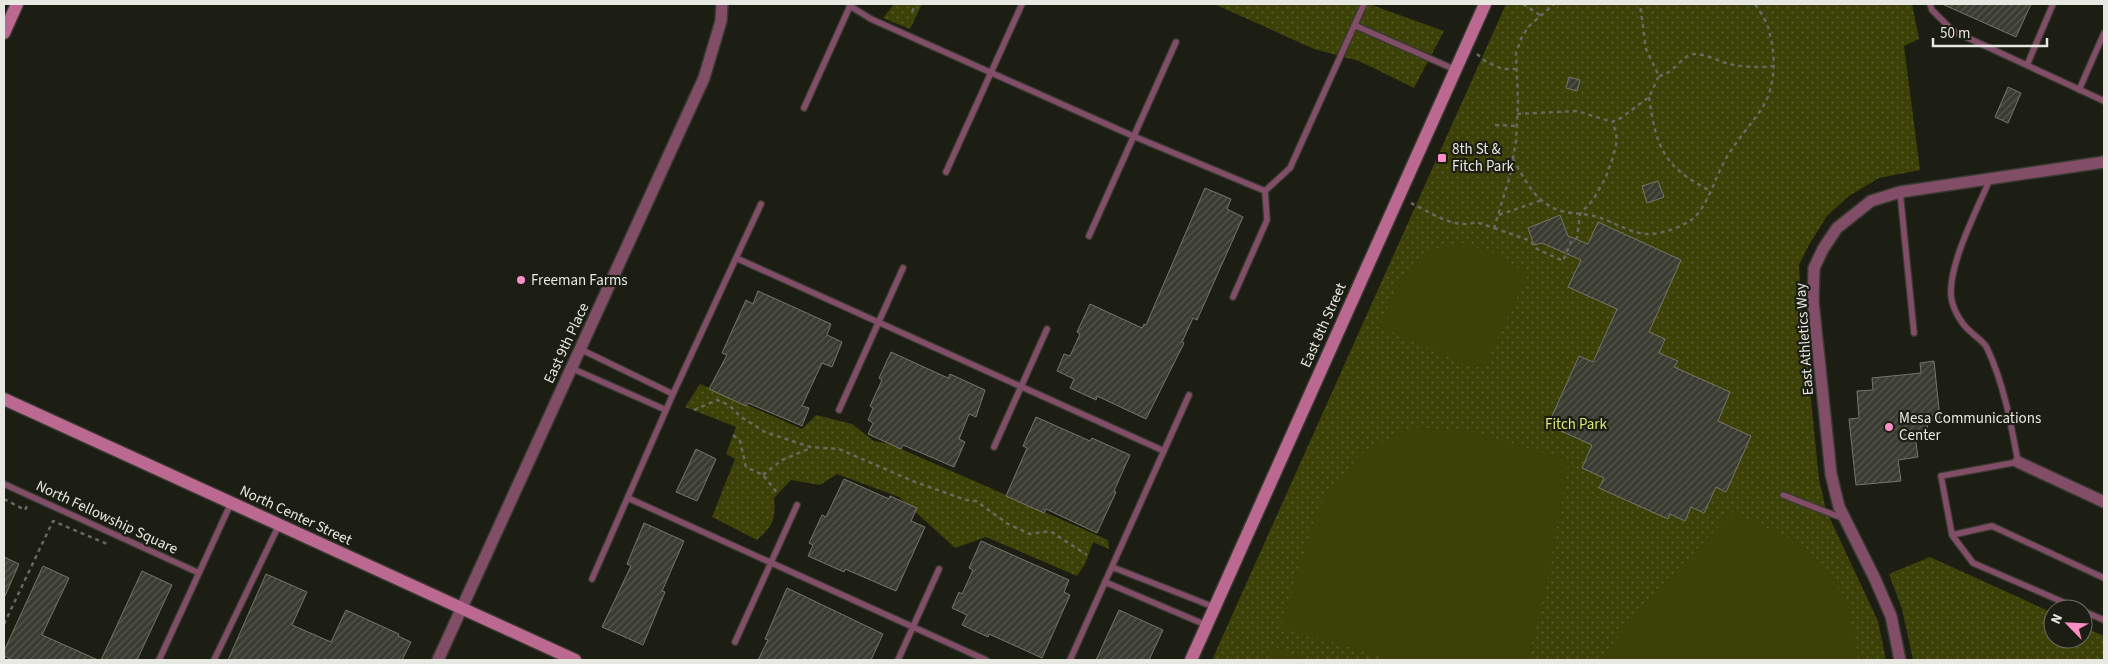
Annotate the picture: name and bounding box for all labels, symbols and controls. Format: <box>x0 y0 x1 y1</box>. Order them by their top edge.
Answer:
scale bar <box>1933 15 2047 47</box>
text: 50 m <box>1940 23 1970 44</box>
place label: 8th St & Fitch Park <box>1452 139 1515 177</box>
marker: 8th St & Fitch Park <box>1436 152 1448 164</box>
place label: Freeman Farms <box>531 270 628 291</box>
marker: Freeman Farms <box>515 274 527 286</box>
street label: East 8th Street <box>1295 279 1352 371</box>
street label: East Athletics Way <box>1790 282 1819 396</box>
street label: East 9th Place <box>539 299 594 387</box>
place label: Mesa Communications Center <box>1899 408 2041 446</box>
park label: Fitch Park <box>1545 414 1608 435</box>
marker: Mesa Communications Center <box>1883 421 1895 433</box>
street label: North Fellowship Square <box>32 475 181 560</box>
street label: North Center Street <box>236 480 355 551</box>
north arrow <box>2043 599 2093 649</box>
text: N <box>2046 611 2068 627</box>

